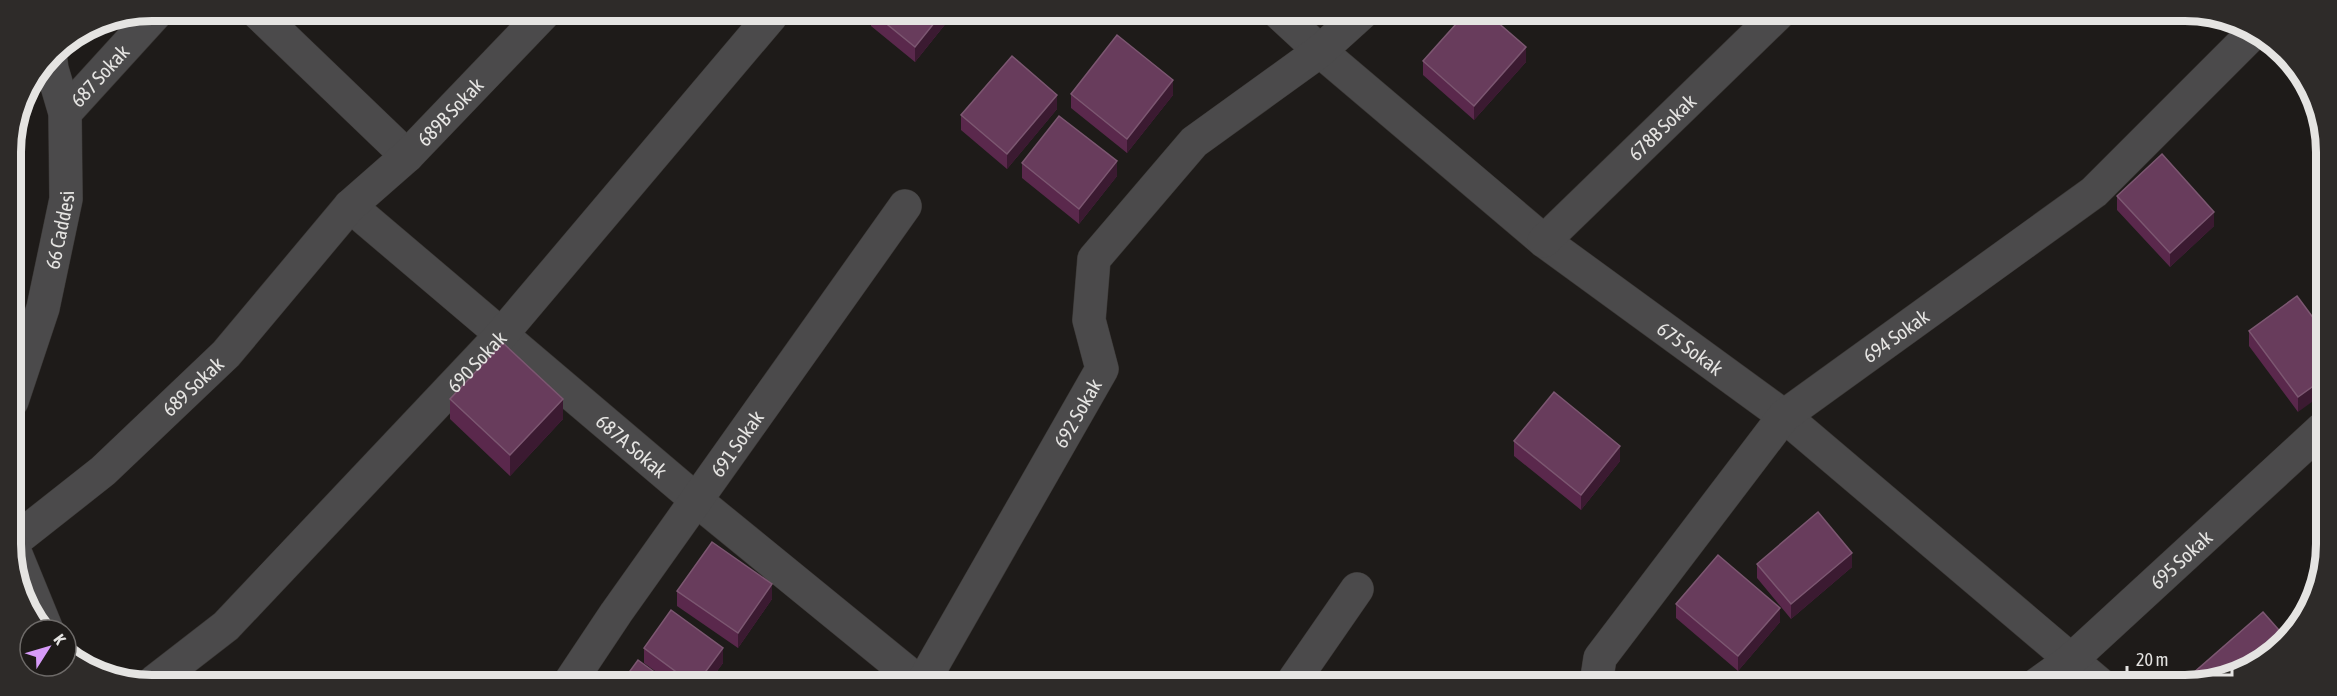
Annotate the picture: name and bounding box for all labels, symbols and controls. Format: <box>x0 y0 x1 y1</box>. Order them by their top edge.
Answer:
street label: 687 Sokak <box>65 39 133 111</box>
street label: 689B Sokak <box>412 73 488 150</box>
street label: 678B Sokak <box>1623 89 1700 165</box>
street label: 66 Caddesi <box>40 190 78 271</box>
street label: 694 Sokak <box>1858 304 1933 367</box>
street label: 675 Sokak <box>1653 316 1728 380</box>
street label: 690 Sokak <box>442 326 511 397</box>
street label: 689 Sokak <box>157 351 228 420</box>
street label: 692 Sokak <box>1048 374 1106 451</box>
street label: 691 Sokak <box>705 406 768 481</box>
street label: 687A Sokak <box>592 409 672 482</box>
street label: 695 Sokak <box>2145 525 2216 593</box>
north arrow <box>18 618 78 678</box>
text: K <box>50 630 70 648</box>
scale bar <box>2127 639 2232 677</box>
text: 20 m <box>2136 649 2168 670</box>

